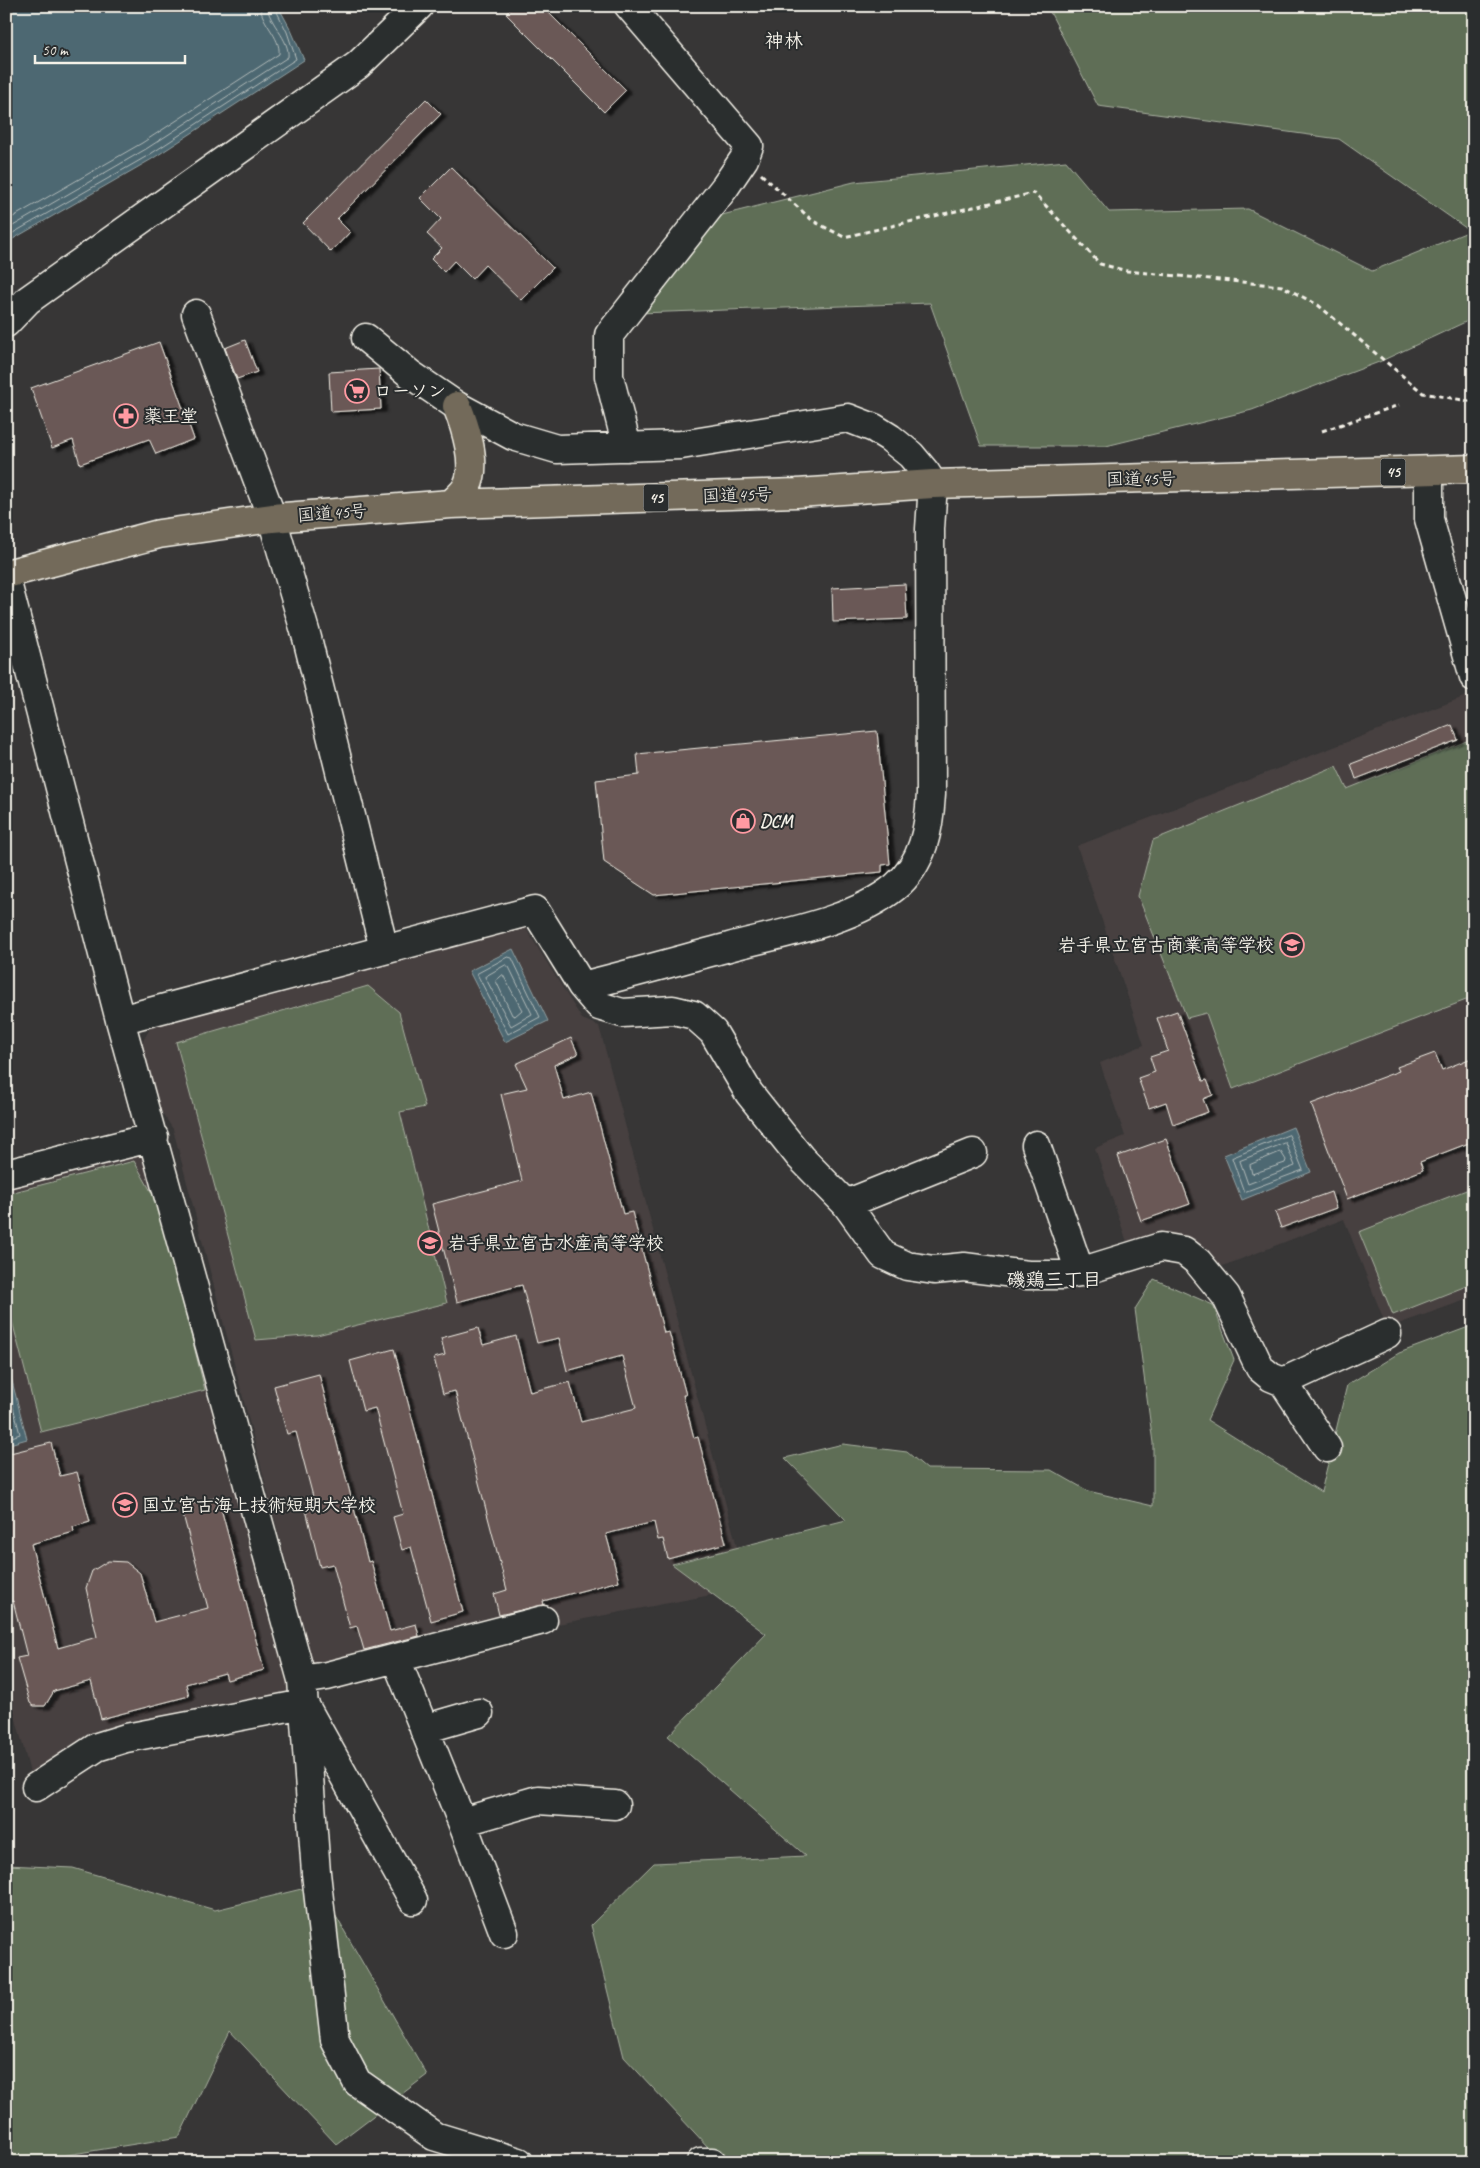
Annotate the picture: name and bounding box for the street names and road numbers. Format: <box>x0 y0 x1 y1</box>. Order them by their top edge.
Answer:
road number: 45 <box>1380 458 1406 486</box>
street label: 国道45号 <box>1106 467 1176 491</box>
street label: 国道45号 <box>702 483 772 507</box>
road number: 45 <box>644 484 668 512</box>
street label: 国道45号 <box>296 500 368 526</box>

